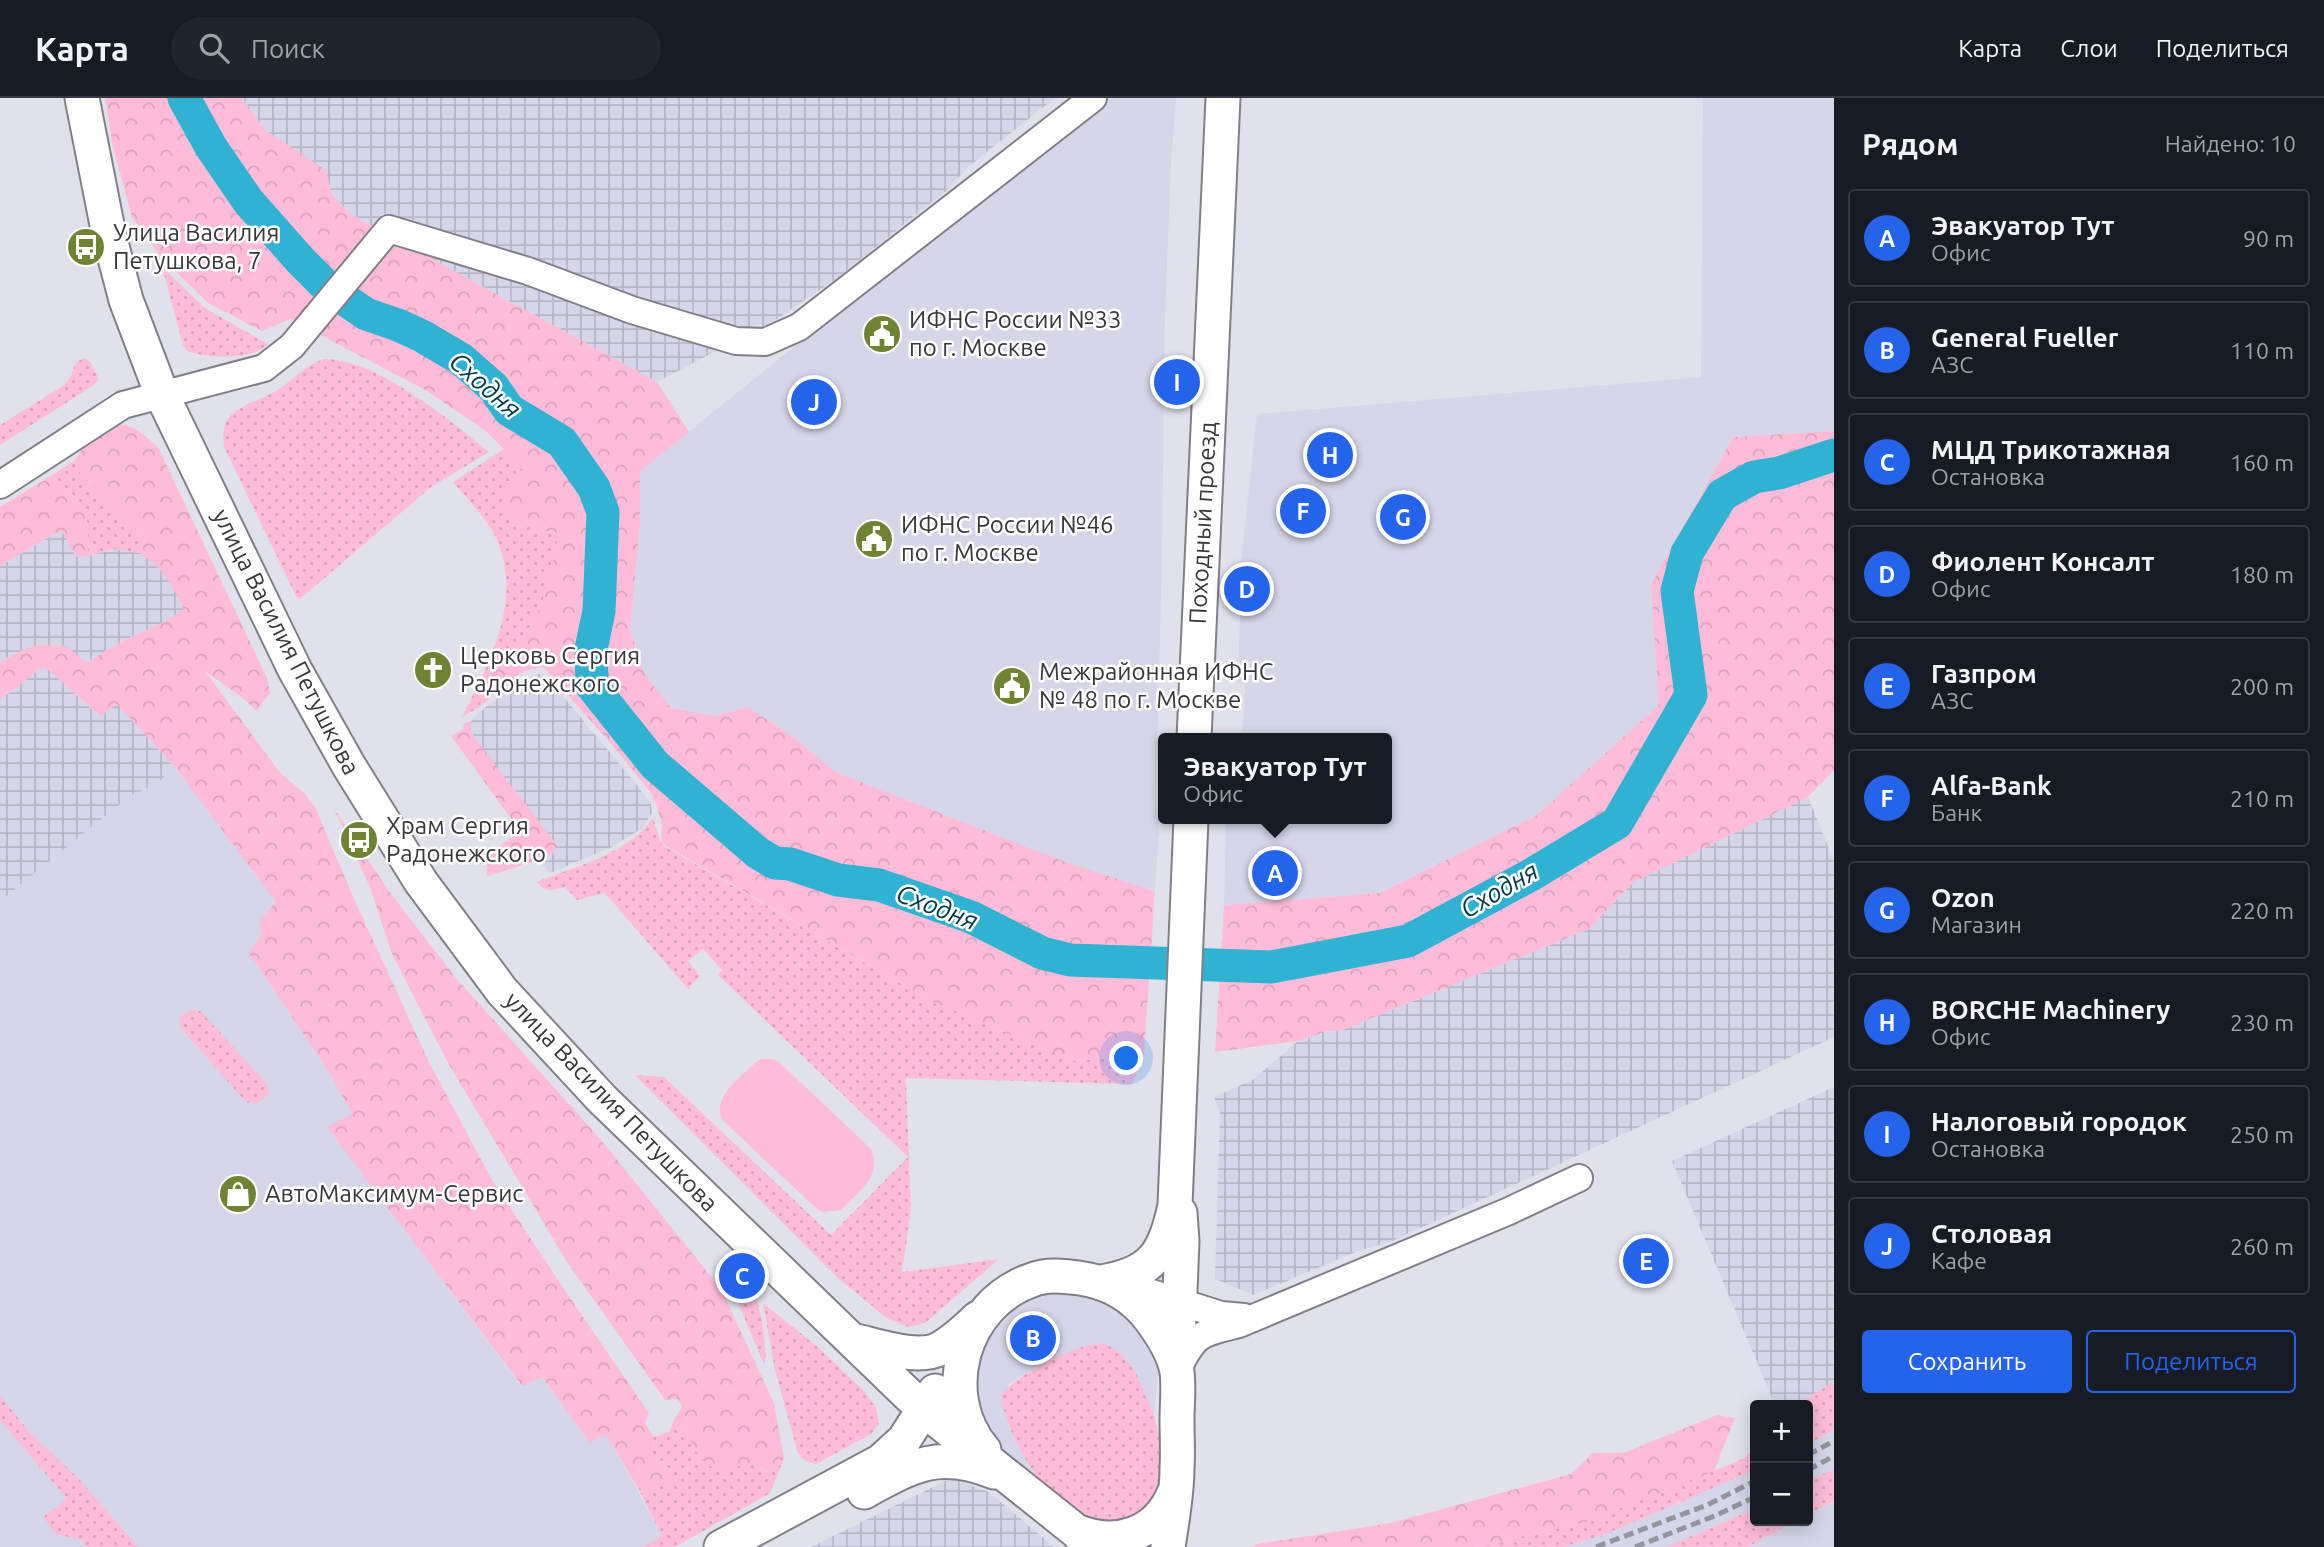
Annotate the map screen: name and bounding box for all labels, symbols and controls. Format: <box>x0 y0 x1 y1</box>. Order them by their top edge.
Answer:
search box <box>171 17 661 80</box>
icon: search <box>195 29 233 67</box>
text: Карта <box>35 30 129 67</box>
text: Поиск <box>251 34 325 63</box>
text: Карта <box>1958 35 2022 62</box>
text: Слои <box>2060 35 2118 62</box>
text: Поделиться <box>2156 35 2289 62</box>
text: Рядом <box>1862 127 1958 161</box>
text: Найдено: 10 <box>2165 131 2296 156</box>
text: Эвакуатор Тут <box>1931 211 2114 240</box>
place label: Улица Василия Петушкова, 7 <box>113 219 279 274</box>
bus stop icon: Улица Василия Петушкова, 7 <box>65 226 107 268</box>
text: A <box>1879 226 1895 251</box>
text: 90 m <box>2243 226 2294 251</box>
text: Офис <box>1931 240 1991 265</box>
place label: ИФНС России №33 по г. Москве <box>909 306 1122 361</box>
public building icon: ИФНС России №33 по г. Москве <box>861 313 903 355</box>
text: General Fueller <box>1931 323 2119 352</box>
text: B <box>1879 338 1895 363</box>
text: 110 m <box>2230 338 2294 363</box>
water label: Сходня <box>444 346 527 423</box>
text: АЗС <box>1931 352 1973 377</box>
pin: I <box>1154 356 1200 408</box>
pin: J <box>791 376 837 428</box>
street label: Походный проезд <box>1184 421 1221 625</box>
pin: H <box>1307 429 1353 481</box>
text: МЦД Трикотажная <box>1931 435 2171 464</box>
text: C <box>1880 450 1894 475</box>
text: 160 m <box>2230 450 2294 475</box>
text: Остановка <box>1931 464 2045 489</box>
pin: F <box>1280 485 1326 537</box>
pin: G <box>1380 491 1426 543</box>
street label: улица Василия Петушкова <box>208 505 365 779</box>
place label: ИФНС России №46 по г. Москве <box>901 511 1114 566</box>
public building icon: ИФНС России №46 по г. Москве <box>853 518 895 560</box>
text: Фиолент Консалт <box>1931 547 2154 576</box>
text: D <box>1879 562 1895 587</box>
text: 180 m <box>2230 562 2294 587</box>
pin: D <box>1224 563 1270 615</box>
text: Офис <box>1931 576 1991 601</box>
place label: Церковь Сергия Радонежского <box>460 642 640 697</box>
church icon: Церковь Сергия Радонежского <box>412 649 454 691</box>
place label: Межрайонная ИФНС № 48 по г. Москве <box>1039 658 1274 713</box>
text: Газпром <box>1931 659 2037 688</box>
public building icon: Межрайонная ИФНС № 48 по г. Москве <box>991 665 1033 707</box>
text: E <box>1880 674 1894 699</box>
text: 200 m <box>2230 674 2294 699</box>
text: АЗС <box>1931 688 1973 713</box>
popup <box>1158 733 1392 824</box>
text: Эвакуатор Тут <box>1183 752 1367 781</box>
text: Alfa-Bank <box>1931 771 2051 800</box>
text: Офис <box>1183 781 1243 806</box>
text: F <box>1881 786 1893 811</box>
text: 210 m <box>2230 786 2294 811</box>
text: Банк <box>1931 800 1982 825</box>
place label: Храм Сергия Радонежского <box>386 812 546 867</box>
bus stop icon: Храм Сергия Радонежского <box>338 819 380 861</box>
pin: A <box>1252 847 1298 899</box>
water label: Сходня <box>1455 856 1543 923</box>
water label: Сходня <box>892 878 982 935</box>
text: Ozon <box>1931 883 1995 912</box>
text: G <box>1879 898 1895 923</box>
text: 220 m <box>2230 898 2294 923</box>
text: Магазин <box>1931 912 2022 937</box>
street label: улица Василия Петушкова <box>499 986 723 1217</box>
text: BORCHE Machinery <box>1931 995 2170 1024</box>
text: H <box>1879 1010 1895 1035</box>
text: 230 m <box>2230 1010 2294 1035</box>
text: Офис <box>1931 1024 1991 1049</box>
your location <box>1109 1041 1143 1075</box>
text: Налоговый городок <box>1931 1107 2187 1136</box>
text: I <box>1884 1122 1890 1147</box>
text: 250 m <box>2230 1122 2294 1147</box>
text: Остановка <box>1931 1136 2045 1161</box>
shop icon: АвтоМаксимум-Сервиc <box>217 1173 259 1215</box>
place label: АвтоМаксимум-Сервиc <box>265 1180 524 1207</box>
text: Столовая <box>1931 1219 2052 1248</box>
text: J <box>1881 1234 1893 1259</box>
text: 260 m <box>2230 1234 2294 1259</box>
pin: E <box>1623 1235 1669 1287</box>
text: Кафе <box>1931 1248 1987 1273</box>
pin: C <box>719 1250 765 1302</box>
pin: B <box>1010 1312 1056 1364</box>
button: Сохранить <box>1862 1330 2072 1393</box>
button: Поделиться <box>2086 1330 2296 1393</box>
map controls <box>1750 1400 1813 1526</box>
button: + <box>1750 1400 1813 1463</box>
button: − <box>1750 1463 1813 1526</box>

